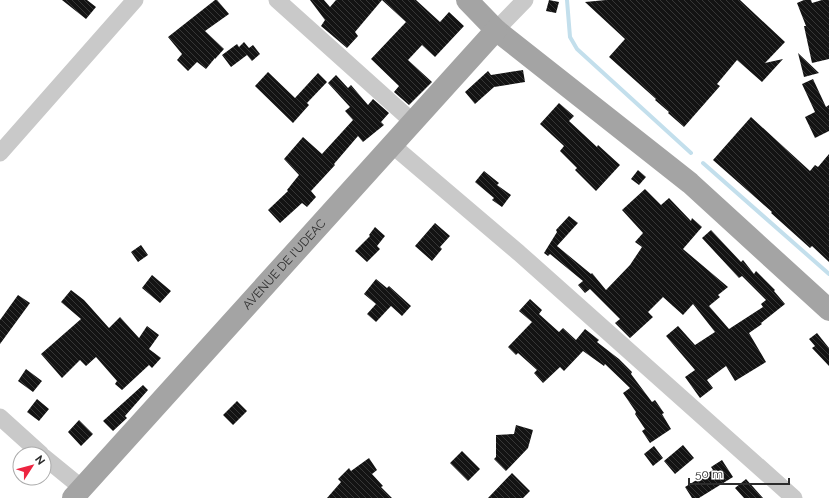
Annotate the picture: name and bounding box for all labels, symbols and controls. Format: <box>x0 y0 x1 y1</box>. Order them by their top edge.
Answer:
street label: AVENUE DE I'UDEAC <box>240 216 329 312</box>
north arrow <box>12 446 52 486</box>
text: N <box>32 453 47 468</box>
scale bar <box>689 460 789 486</box>
text: 50 m <box>695 467 723 481</box>

